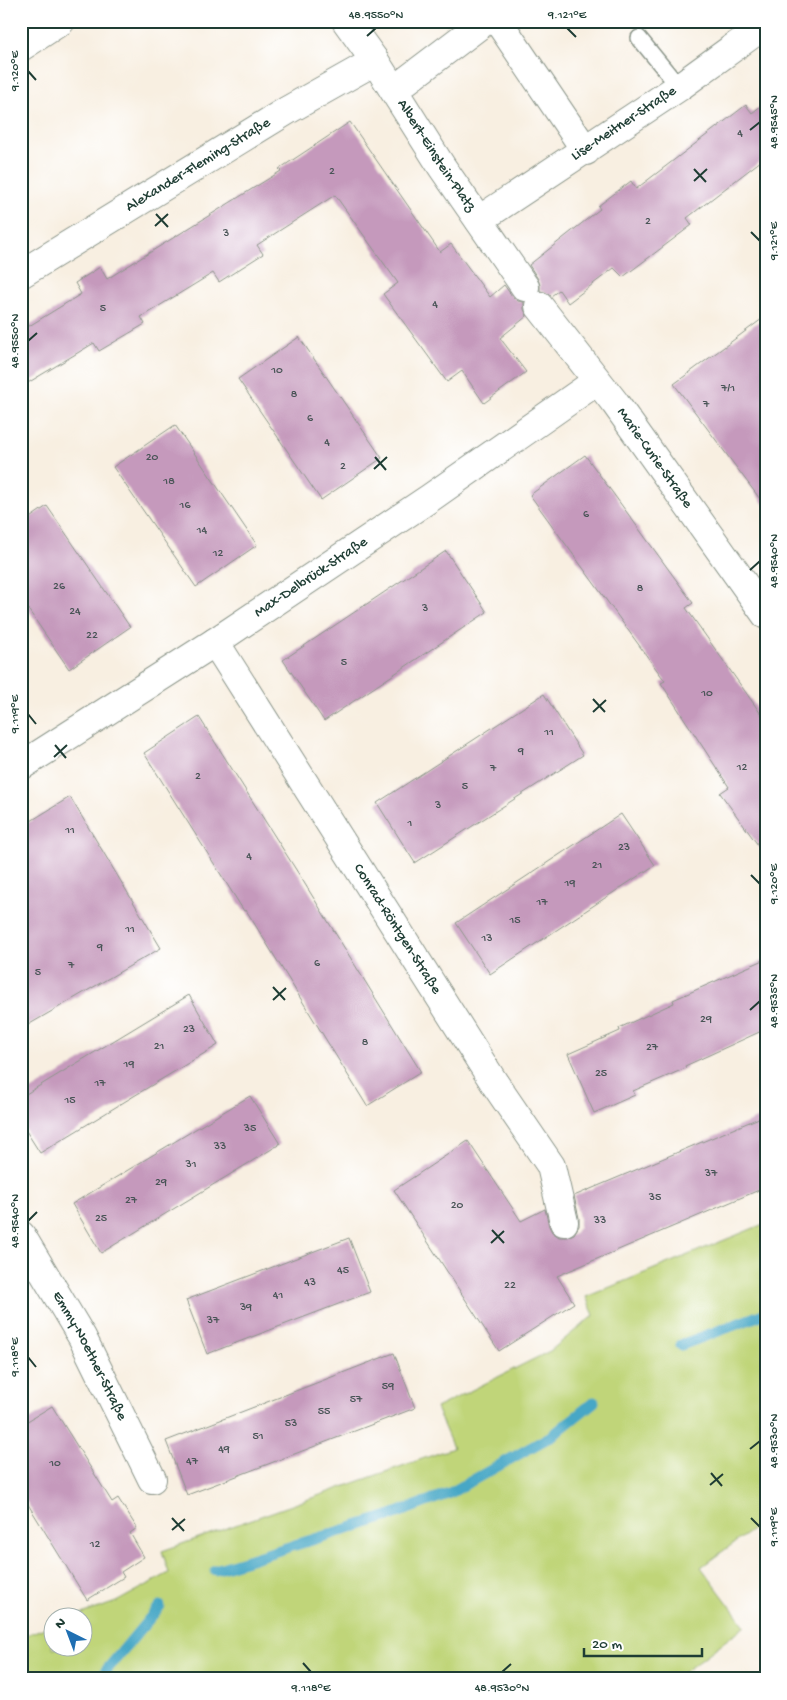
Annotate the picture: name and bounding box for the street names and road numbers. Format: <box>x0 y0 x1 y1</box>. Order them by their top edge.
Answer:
street label: Lise-Meitner-Straße <box>568 82 680 165</box>
street label: Albert-Einstein-Platz <box>393 96 480 216</box>
street label: Alexander-Fleming-Straße <box>123 114 274 216</box>
street label: Marie-Curie-Straße <box>612 404 696 512</box>
street label: Max-Delbrück-Straße <box>251 533 371 622</box>
street label: Conrad-Röntgen-Straße <box>349 861 445 998</box>
street label: Emmy-Noether-Straße <box>48 1288 131 1424</box>

